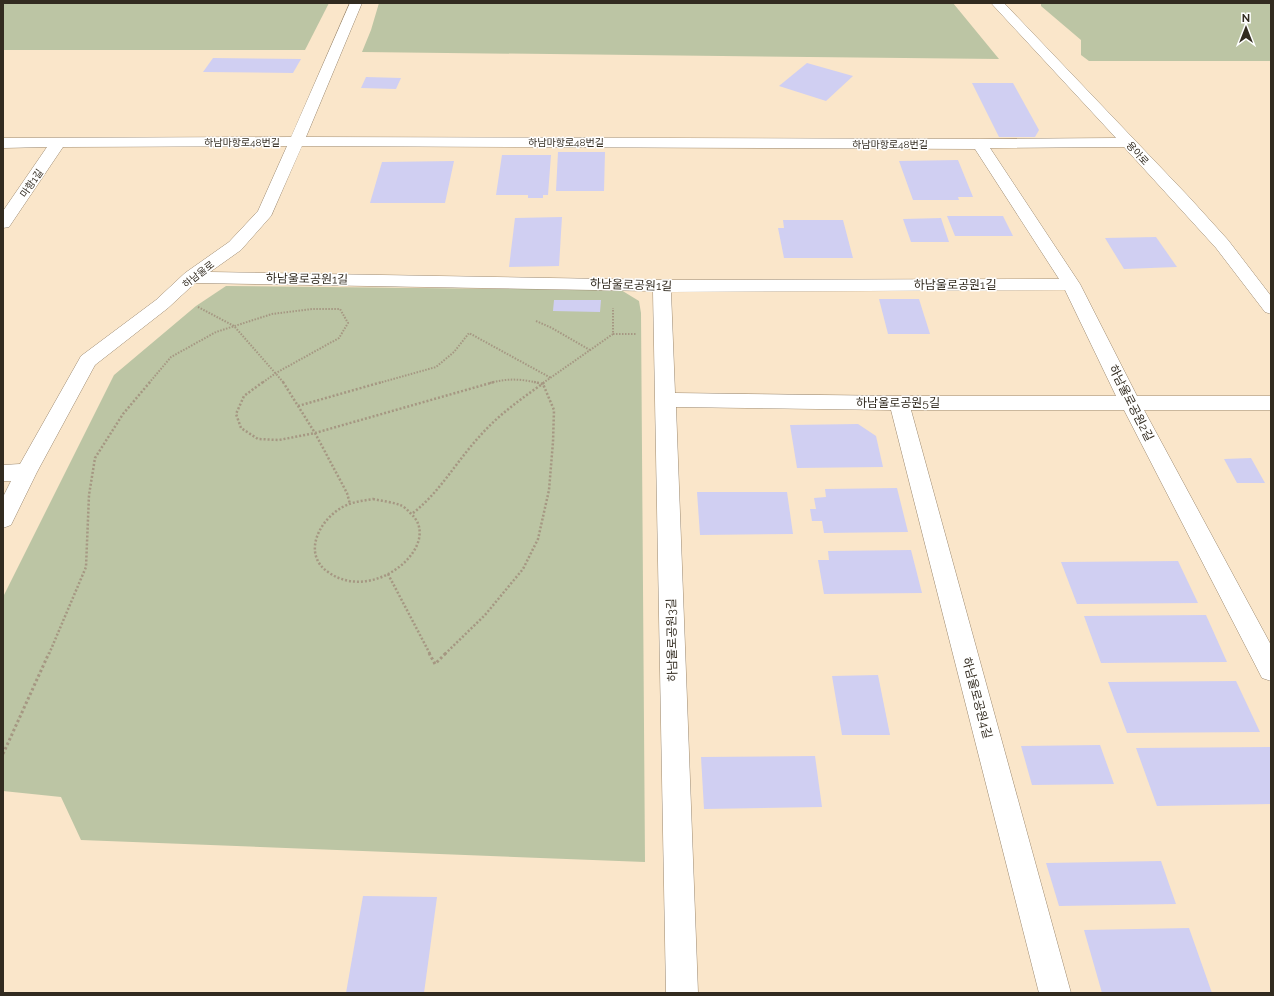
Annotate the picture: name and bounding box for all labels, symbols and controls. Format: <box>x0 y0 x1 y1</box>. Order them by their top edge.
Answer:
north arrow <box>1226 8 1266 48</box>
text: N <box>1242 12 1250 25</box>
street label: 하남마항로48번길 <box>204 137 280 148</box>
street label: 하남마항로48번길 <box>528 137 604 148</box>
street label: 하남마항로48번길 <box>852 139 928 150</box>
street label: 용아로 <box>1124 139 1151 167</box>
street label: 마항1길 <box>18 167 45 200</box>
street label: 하남울로 <box>180 259 216 290</box>
street label: 하남울로공원1길 <box>266 271 348 287</box>
street label: 하남울로공원1길 <box>590 277 672 293</box>
street label: 하남울로공원1길 <box>914 278 996 292</box>
street label: 하남울로공원2길 <box>1106 363 1156 443</box>
street label: 하남울로공원5길 <box>856 396 940 410</box>
street label: 하남울로공원3길 <box>664 598 680 682</box>
street label: 하남울로공원4길 <box>959 656 995 740</box>

